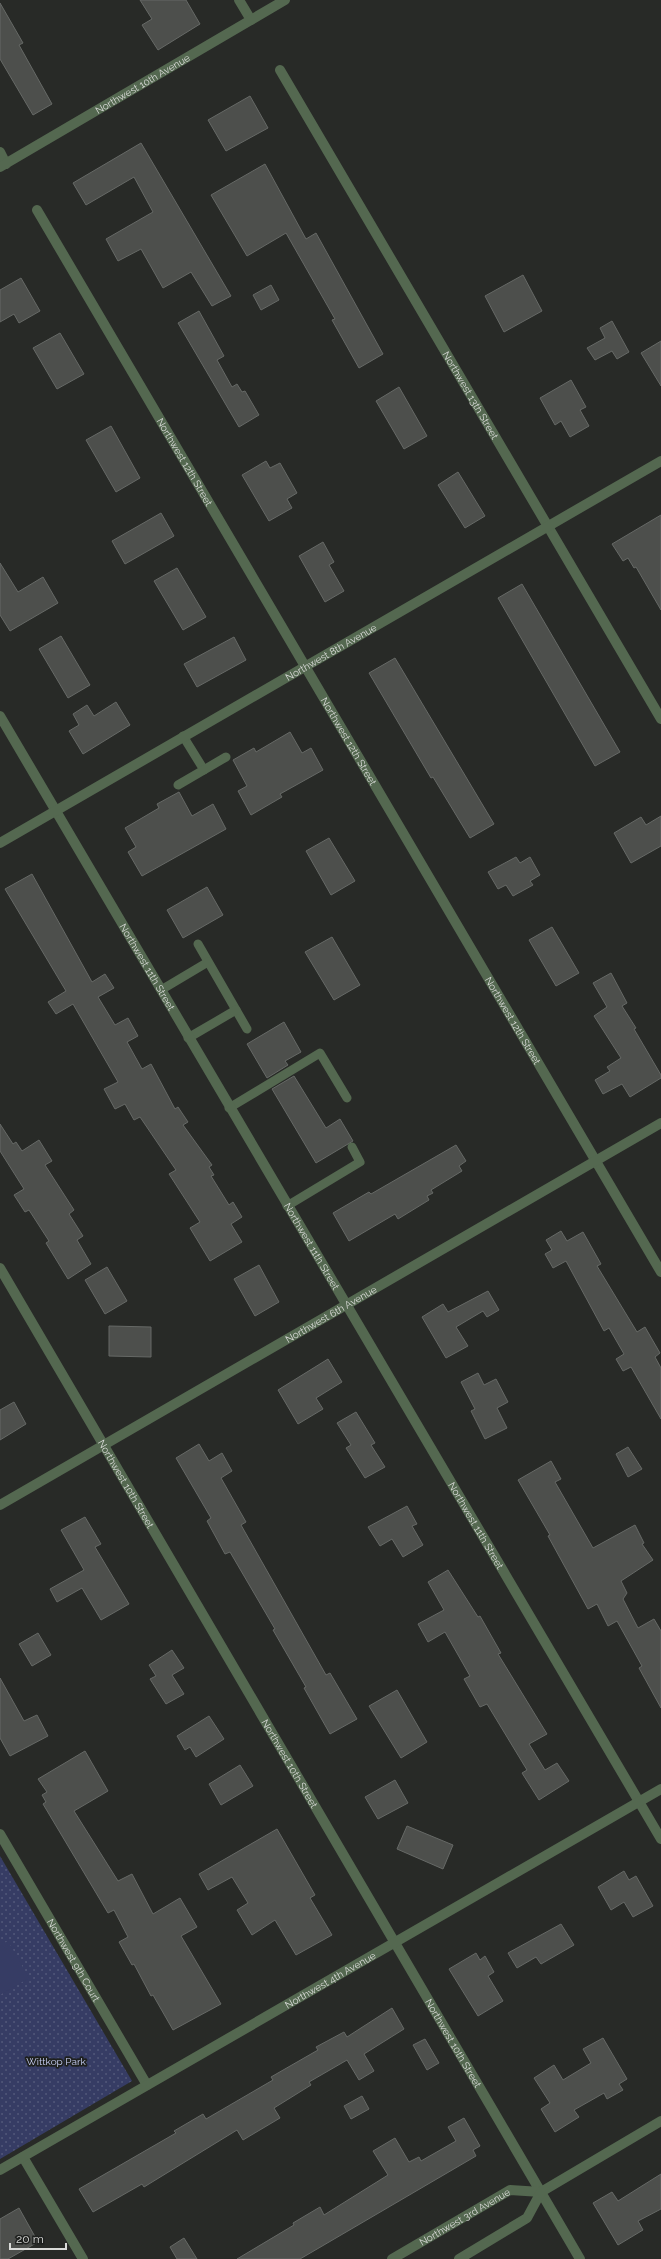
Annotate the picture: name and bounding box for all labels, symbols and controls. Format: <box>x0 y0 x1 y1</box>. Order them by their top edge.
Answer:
street label: Northwest 10th Avenue <box>93 52 192 116</box>
street label: Northwest 13th Street <box>441 349 501 442</box>
street label: Northwest 12th Street <box>155 416 215 508</box>
street label: Northwest 8th Avenue <box>283 621 378 682</box>
street label: Northwest 12th Street <box>319 695 379 787</box>
street label: Northwest 11th Street <box>118 921 178 1013</box>
street label: Northwest 12th Street <box>483 975 544 1067</box>
street label: Northwest 11th Street <box>282 1201 342 1292</box>
street label: Northwest 6th Avenue <box>283 1283 378 1344</box>
street label: Northwest 10th Street <box>96 1438 157 1531</box>
street label: Northwest 11th Street <box>446 1480 506 1571</box>
street label: Northwest 10th Street <box>260 1717 320 1810</box>
street label: Northwest 9th Court <box>45 1917 103 2004</box>
street label: Northwest 4th Avenue <box>283 1949 377 2010</box>
street label: Northwest 10th Street <box>423 1997 484 2090</box>
park label: Wittkop Park <box>26 2056 86 2067</box>
street label: Northwest 3rd Avenue <box>417 2186 512 2247</box>
scale bar <box>10 2225 66 2251</box>
text: 20 m <box>16 2232 44 2246</box>

